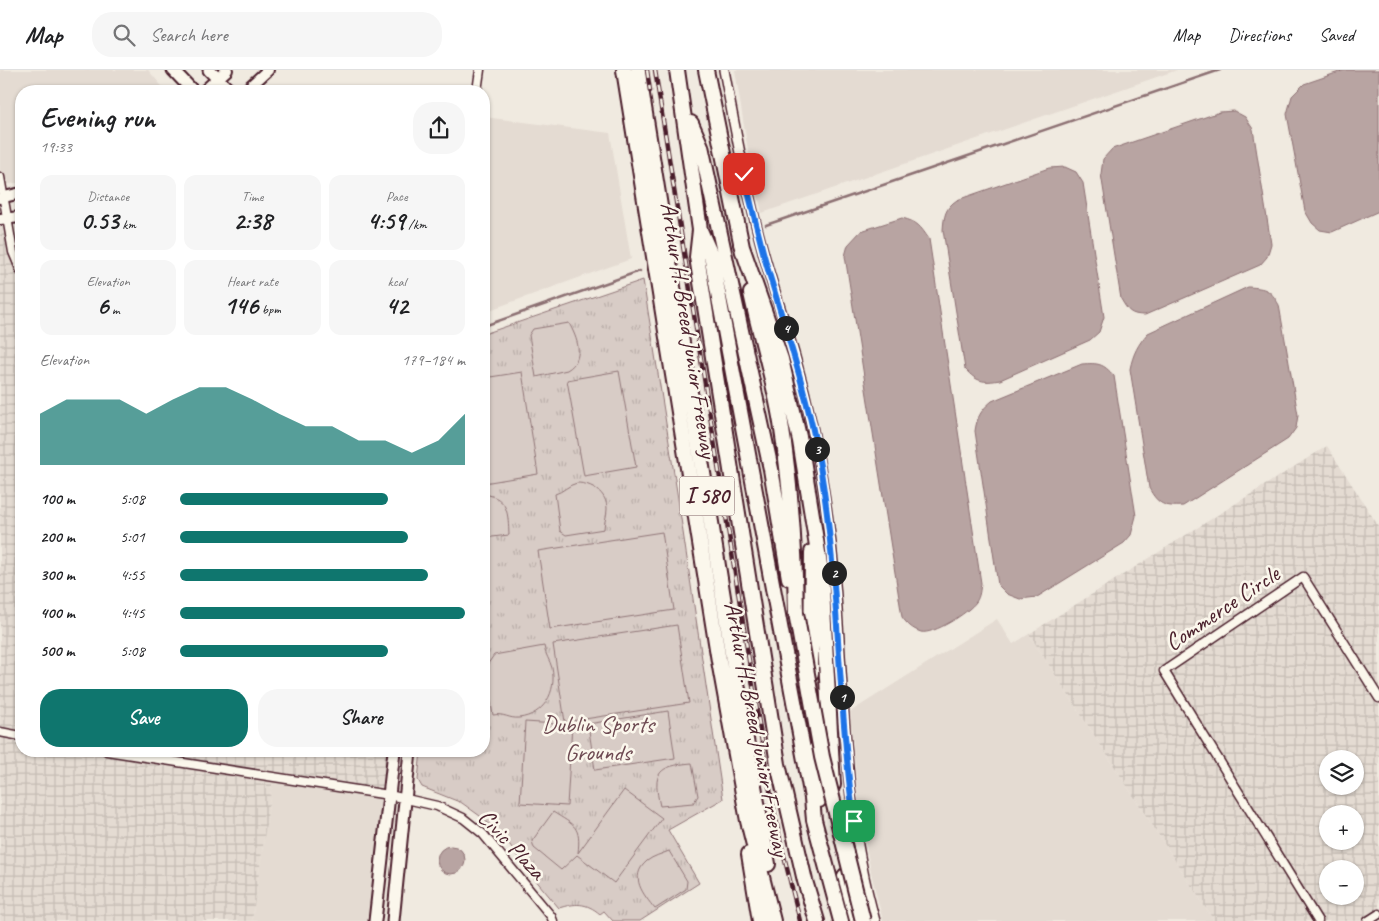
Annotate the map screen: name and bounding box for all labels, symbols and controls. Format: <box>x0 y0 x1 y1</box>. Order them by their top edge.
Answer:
search box <box>92 12 442 57</box>
text: Map <box>25 20 62 50</box>
icon: search <box>110 21 138 49</box>
text: Search here <box>150 23 228 47</box>
text: Map <box>1173 24 1200 46</box>
text: Directions <box>1228 24 1291 46</box>
text: Saved <box>1319 24 1354 46</box>
text: Evening run <box>40 100 155 135</box>
button: share <box>413 102 465 154</box>
text: 19:33 <box>40 137 72 157</box>
pin <box>723 153 765 195</box>
icon: check <box>730 160 758 188</box>
text: Distance <box>87 188 129 205</box>
text: Time <box>242 188 263 205</box>
text: Pace <box>386 188 408 205</box>
street label: Arthur H. Breed Junior Freeway <box>654 200 724 462</box>
text: 0.53 <box>80 205 119 237</box>
text: 2:38 <box>233 205 272 237</box>
text: 4:59 <box>367 205 405 237</box>
text: km <box>119 216 136 233</box>
text: /km <box>405 216 427 233</box>
text: Elevation <box>87 273 130 290</box>
text: Heart rate <box>227 273 278 290</box>
text: kcal <box>388 273 406 290</box>
text: 6 <box>97 290 108 322</box>
text: 146 <box>224 290 258 322</box>
text: 42 <box>386 290 408 322</box>
text: m <box>108 301 120 318</box>
text: bpm <box>258 301 281 318</box>
pin: 4 <box>774 316 798 340</box>
text: 4 <box>783 320 790 337</box>
text: Elevation <box>40 350 89 370</box>
text: 179–184 m <box>402 350 465 370</box>
pin: 3 <box>804 436 830 462</box>
text: 3 <box>814 441 821 458</box>
road number: I 580 <box>680 476 734 516</box>
text: 100 m <box>40 489 75 509</box>
text: 5:08 <box>120 489 145 509</box>
text: 200 m <box>40 527 75 547</box>
text: 5:01 <box>120 527 145 547</box>
street label: Commerce Circle <box>1159 557 1287 657</box>
pin: 2 <box>822 560 846 586</box>
text: 300 m <box>40 565 75 585</box>
text: 4:55 <box>120 565 145 585</box>
text: 2 <box>831 565 838 582</box>
street label: Arthur H. Breed Junior Freeway <box>718 599 797 860</box>
text: 400 m <box>40 603 75 623</box>
text: 4:45 <box>120 603 145 623</box>
text: 500 m <box>40 641 74 661</box>
text: 5:08 <box>120 641 145 661</box>
pin: 1 <box>830 684 854 710</box>
button: Save <box>40 689 248 747</box>
button: Share <box>258 689 465 747</box>
text: 1 <box>839 689 846 706</box>
park label: Dublin Sports Grounds <box>542 709 657 767</box>
map controls <box>1319 750 1364 905</box>
button: layers <box>1319 750 1364 795</box>
pin <box>833 800 875 842</box>
street label: Civic Plaza <box>472 802 553 887</box>
button: + <box>1319 805 1364 850</box>
icon: arrive <box>840 807 868 835</box>
button: − <box>1319 860 1364 905</box>

